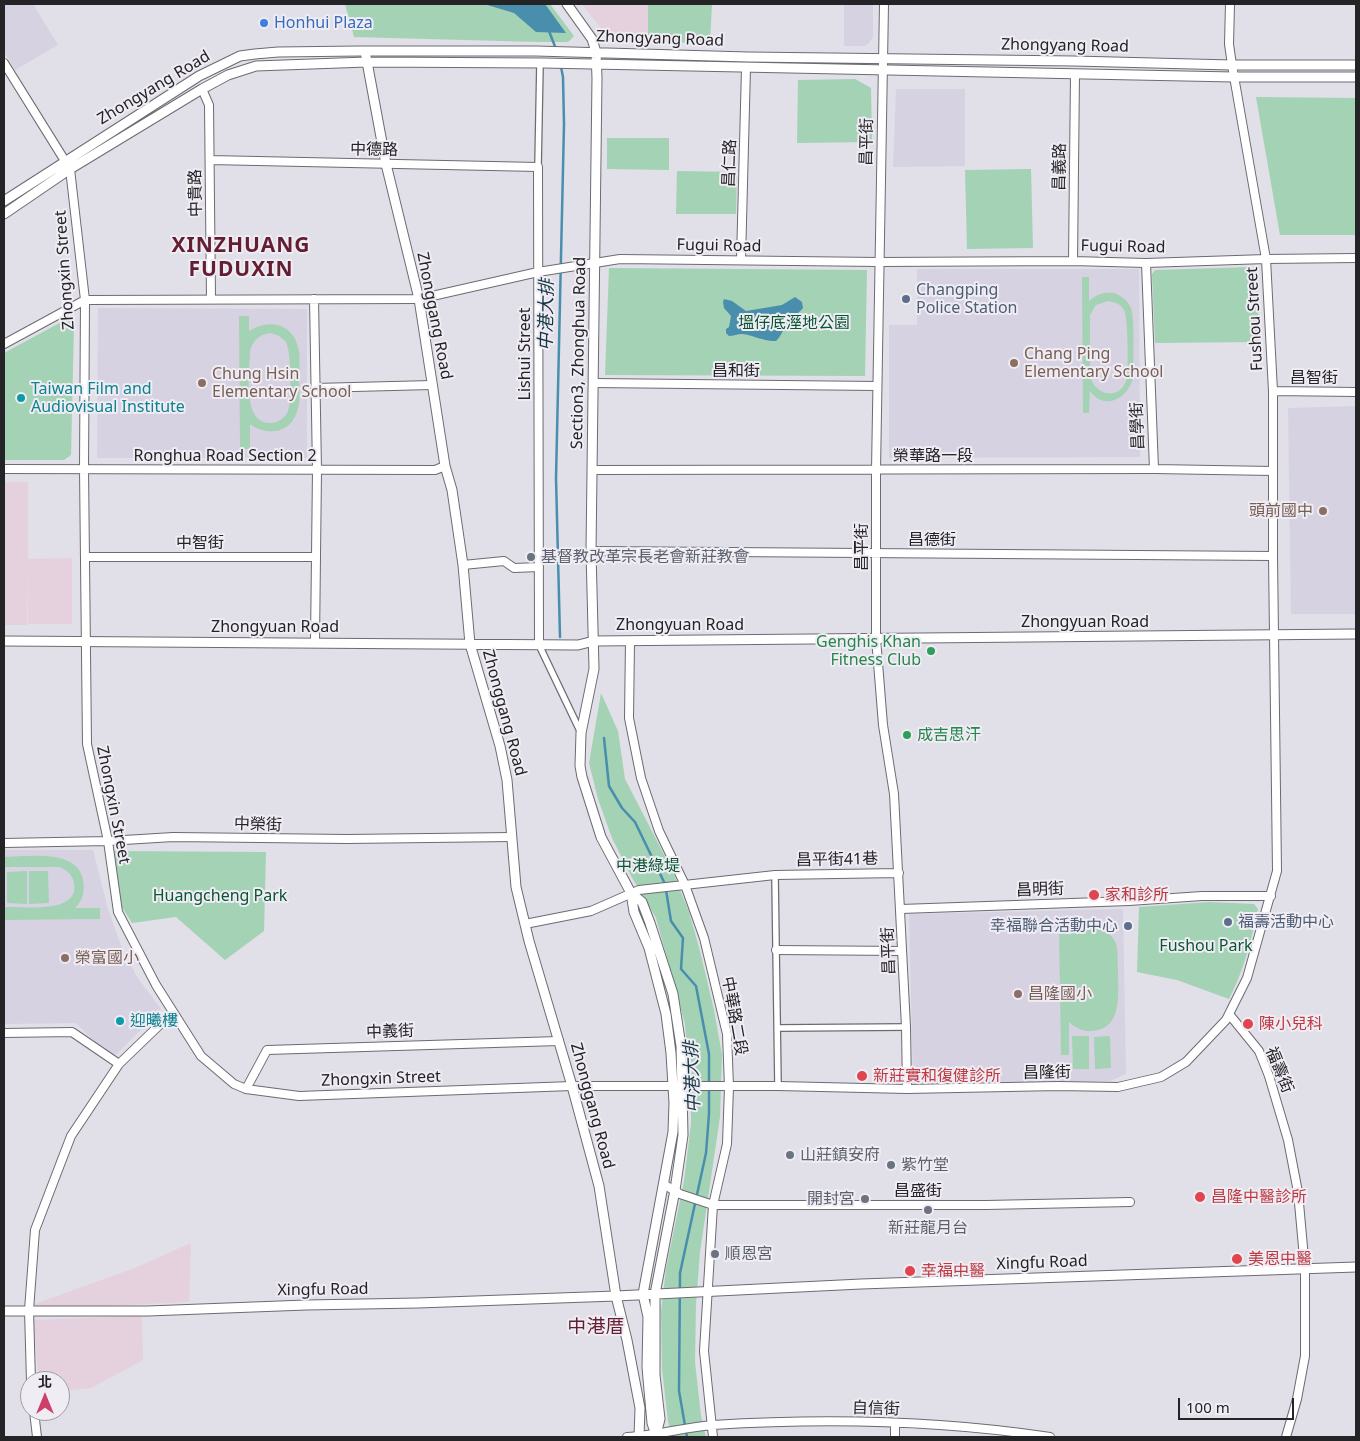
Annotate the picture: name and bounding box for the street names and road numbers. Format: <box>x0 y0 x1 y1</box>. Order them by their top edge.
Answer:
street label: Zhongyang Road <box>596 27 724 51</box>
street label: Zhongyang Road <box>1001 35 1129 57</box>
street label: Zhongyang Road <box>94 47 214 129</box>
street label: 昌平街 <box>857 118 877 166</box>
street label: 昌仁路 <box>720 139 740 187</box>
street label: 中德路 <box>350 140 398 160</box>
street label: 昌義路 <box>1050 143 1070 191</box>
street label: 中貴路 <box>186 169 206 217</box>
street label: Zhongxin Street <box>51 210 79 330</box>
street label: Fugui Road <box>677 236 761 256</box>
street label: Fugui Road <box>1081 237 1165 257</box>
street label: Zhonggang Road <box>412 251 456 381</box>
street label: Section3, Zhonghua Road <box>568 257 590 449</box>
street label: Fushou Street <box>1243 266 1267 372</box>
street label: Lishui Street <box>515 308 535 400</box>
street label: 昌和街 <box>712 361 760 381</box>
street label: 昌智街 <box>1290 368 1338 388</box>
street label: 昌學街 <box>1128 402 1148 450</box>
street label: Ronghua Road Section 2 <box>133 446 317 466</box>
street label: 榮華路一段 <box>893 446 973 466</box>
street label: 昌平街 <box>852 523 872 571</box>
street label: 昌德街 <box>908 530 956 550</box>
street label: 中智街 <box>176 533 224 553</box>
street label: Zhongyuan Road <box>1021 612 1149 632</box>
street label: Zhongyuan Road <box>616 615 744 635</box>
street label: Zhongyuan Road <box>211 617 339 637</box>
street label: Zhonggang Road <box>478 648 530 778</box>
street label: Zhongxin Street <box>92 744 134 866</box>
street label: 中榮街 <box>234 815 282 835</box>
street label: 昌平街41巷 <box>796 850 878 870</box>
street label: 昌明街 <box>1016 880 1064 900</box>
street label: 昌平街 <box>879 927 899 975</box>
street label: 中華路二段 <box>718 975 750 1057</box>
street label: 中義街 <box>366 1022 414 1042</box>
street label: Zhonggang Road <box>566 1041 618 1171</box>
street label: 福壽街 <box>1261 1044 1297 1096</box>
street label: 昌隆街 <box>1023 1063 1071 1083</box>
street label: Zhongxin Street <box>321 1067 441 1091</box>
street label: 昌盛街 <box>894 1181 942 1201</box>
street label: Xingfu Road <box>996 1252 1088 1274</box>
street label: Xingfu Road <box>277 1280 369 1300</box>
street label: 自信街 <box>852 1399 900 1419</box>

